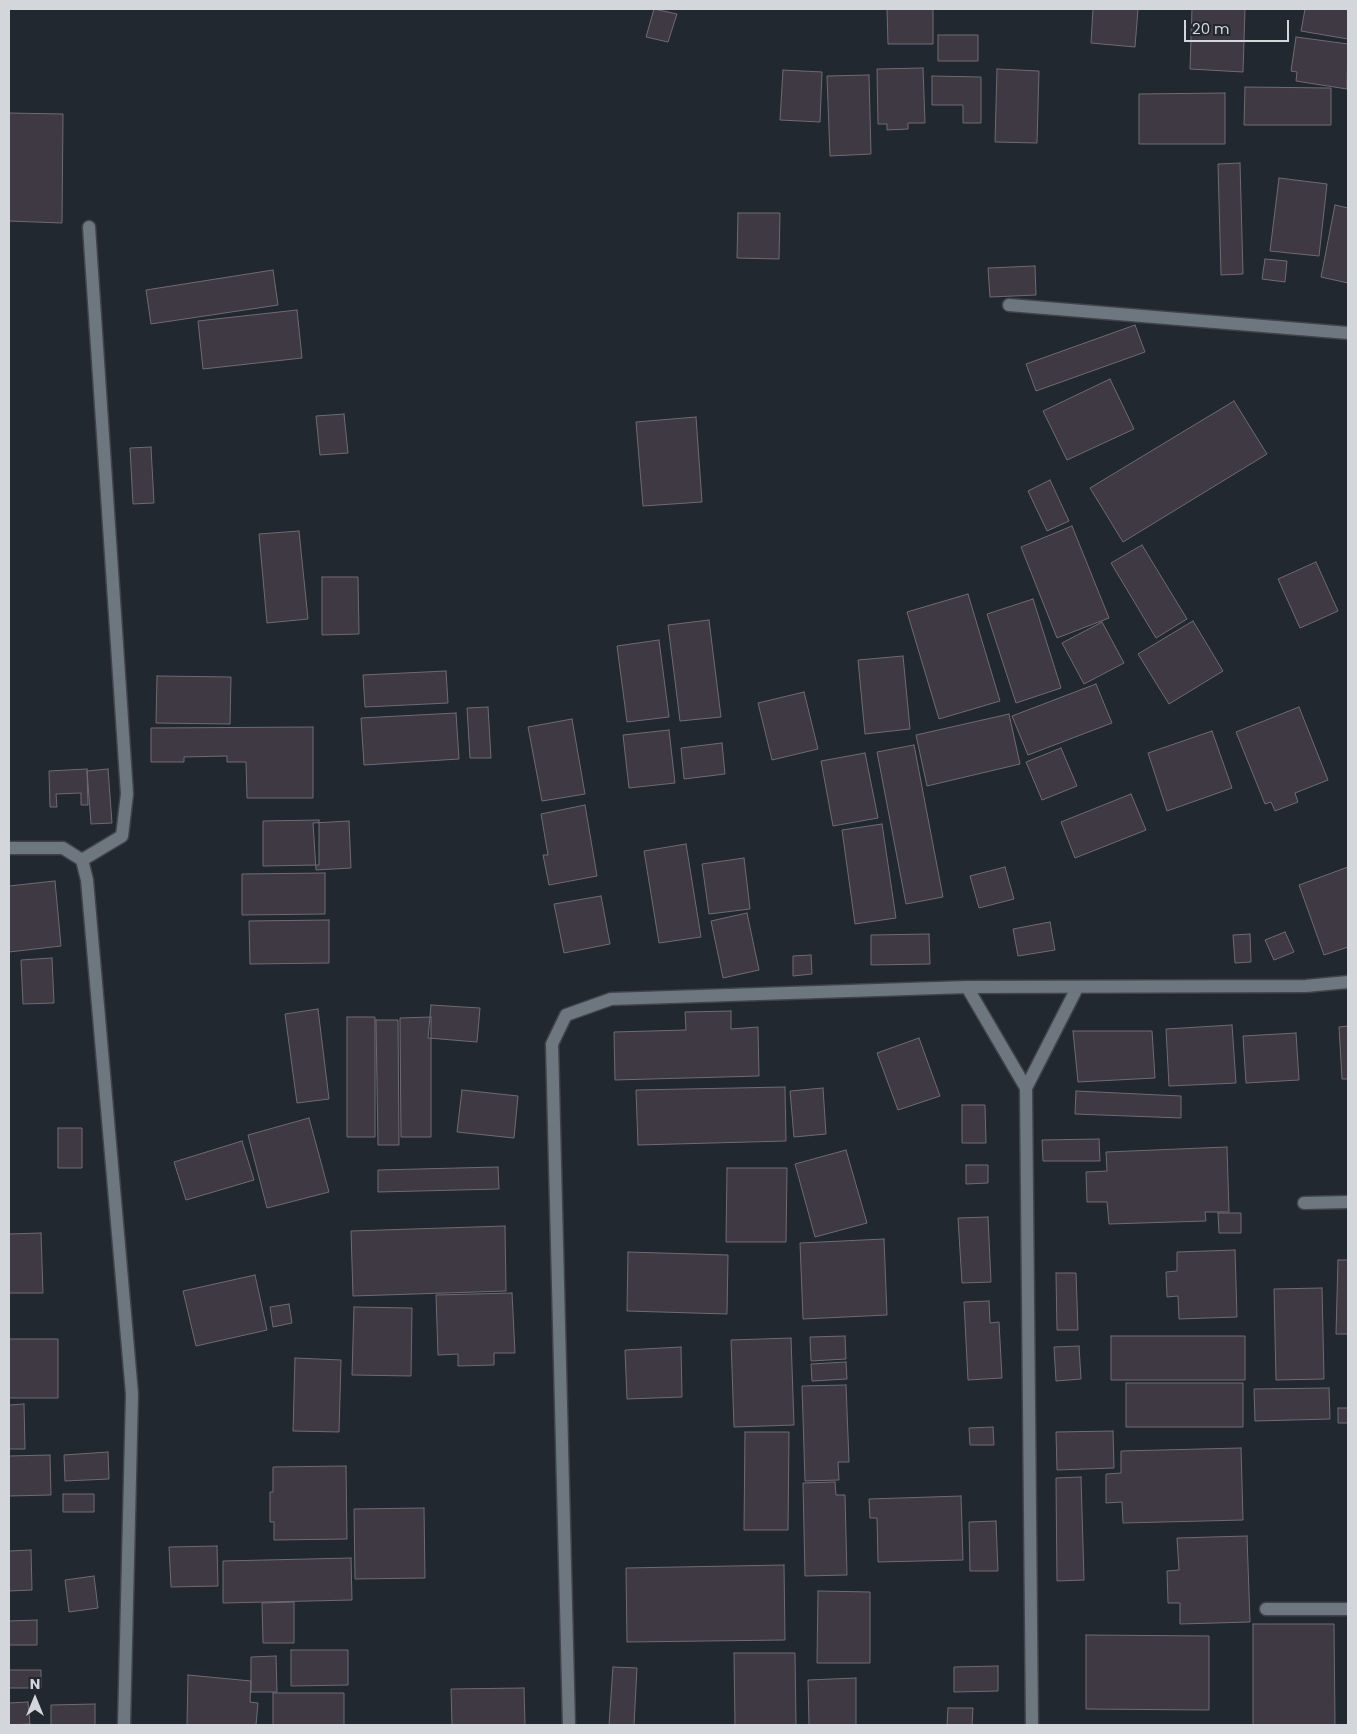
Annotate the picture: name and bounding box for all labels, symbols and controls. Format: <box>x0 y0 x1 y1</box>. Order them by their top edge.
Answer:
scale bar <box>1187 10 1292 42</box>
text: 20 m <box>1192 18 1230 39</box>
north arrow <box>10 1674 60 1724</box>
text: N <box>30 1674 40 1694</box>

